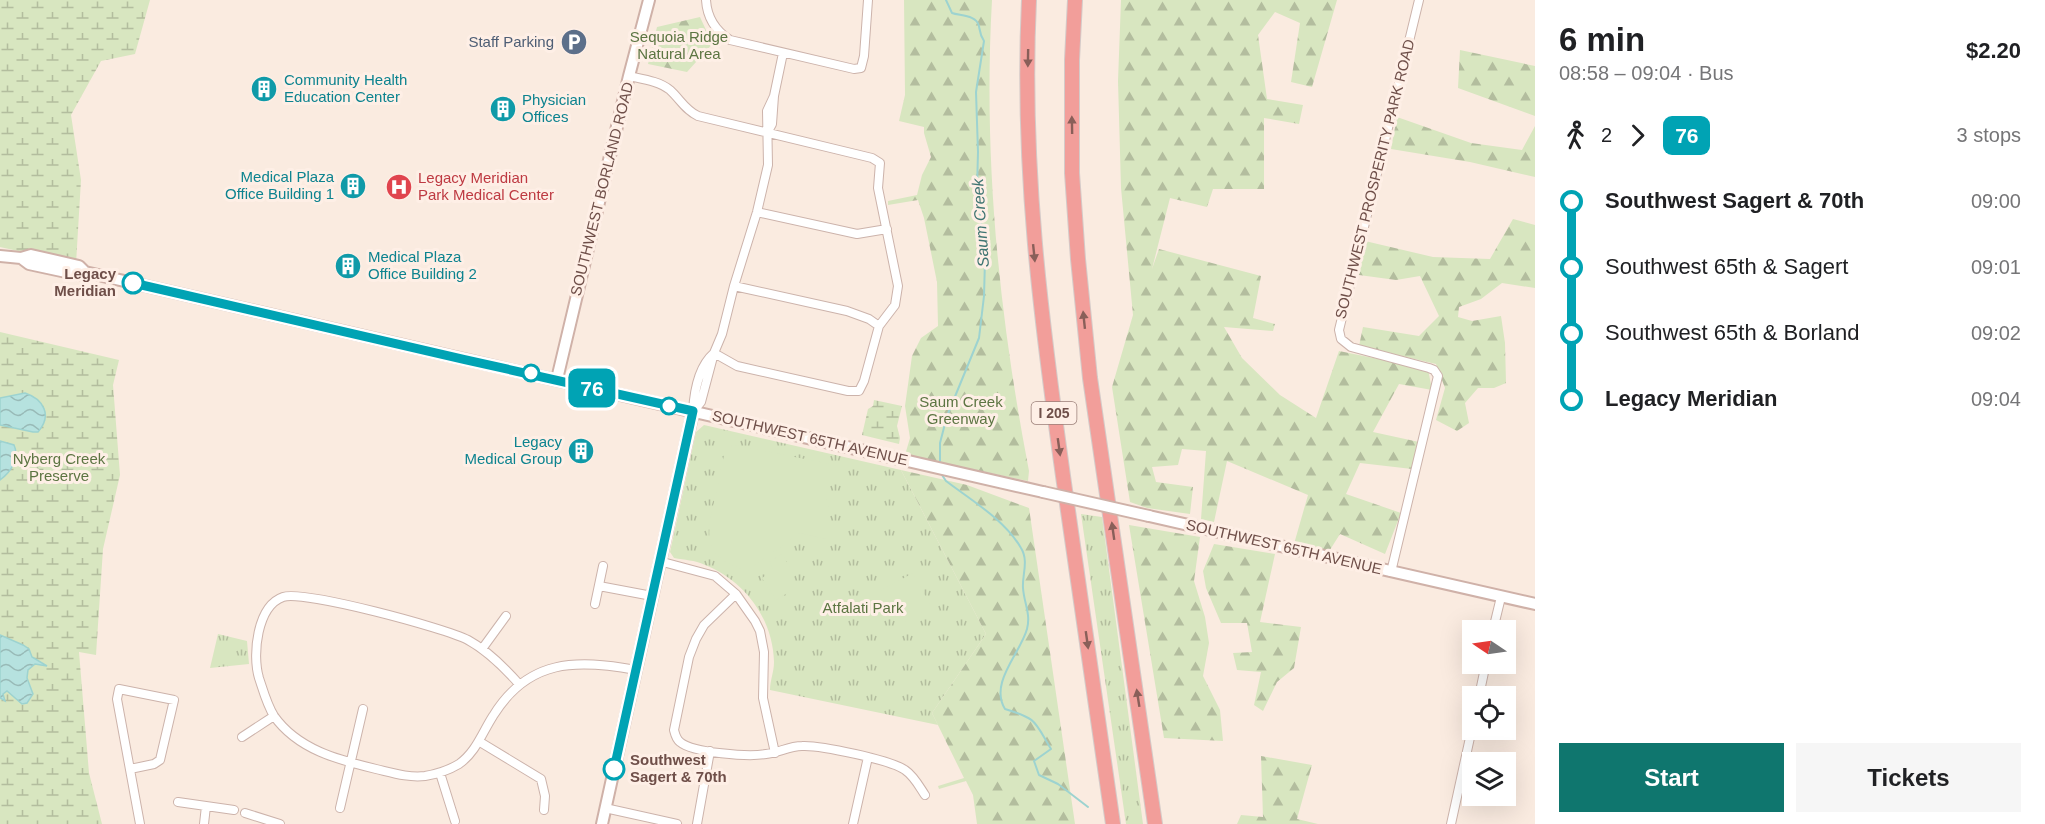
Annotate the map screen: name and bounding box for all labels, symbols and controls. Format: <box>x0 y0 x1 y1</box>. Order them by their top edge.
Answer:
text: 6 min <box>1559 21 1645 58</box>
parking icon: Staff Parking <box>559 27 589 57</box>
park label: Sequoia Ridge Natural Area <box>630 28 728 62</box>
place label: Staff Parking <box>468 33 554 50</box>
street label: SOUTHWEST PROSPERITY PARK ROAD <box>1331 37 1418 320</box>
text: $2.20 <box>1966 38 2021 63</box>
one-way arrow <box>1023 49 1032 68</box>
text: 08:58 – 09:04 · Bus <box>1559 62 1734 84</box>
place label: Community Health Education Center <box>284 71 407 105</box>
building icon: Community Health Education Center <box>249 74 279 104</box>
street label: SOUTHWEST BORLAND ROAD <box>567 80 636 298</box>
place label: Physician Offices <box>522 91 586 125</box>
building icon: Physician Offices <box>488 94 518 124</box>
one-way arrow <box>1067 116 1077 135</box>
icon: walk <box>1559 119 1592 152</box>
icon: forward <box>1621 119 1654 152</box>
text: 2 <box>1601 124 1612 146</box>
text: 76 <box>1675 124 1698 147</box>
text: 3 stops <box>1957 124 2021 146</box>
place label: Medical Plaza Office Building 1 <box>225 168 335 202</box>
place label: Legacy Meridian Park Medical Center <box>418 169 554 203</box>
building icon: Medical Plaza Office Building 1 <box>338 171 368 201</box>
hospital icon: Legacy Meridian Park Medical Center <box>384 172 414 202</box>
water label: Saum Creek <box>969 177 992 268</box>
text: Southwest Sagert & 70th <box>1605 188 1864 213</box>
text: 09:00 <box>1971 190 2021 212</box>
one-way arrow <box>1029 244 1039 263</box>
place label: Medical Plaza Office Building 2 <box>368 248 477 282</box>
building icon: Medical Plaza Office Building 2 <box>333 251 363 281</box>
text: Southwest 65th & Sagert <box>1605 254 1848 279</box>
text: 09:01 <box>1971 256 2021 278</box>
place label: Legacy Meridian <box>54 265 117 299</box>
marker: Legacy Meridian <box>122 272 144 294</box>
one-way arrow <box>1079 310 1089 329</box>
text: Southwest 65th & Borland <box>1605 320 1859 345</box>
text: 09:02 <box>1971 322 2021 344</box>
unlabelled marker <box>522 364 540 382</box>
line badge: 76 <box>565 368 619 408</box>
text: 76 <box>580 377 604 400</box>
text: Legacy Meridian <box>1605 386 1777 411</box>
text: 09:04 <box>1971 388 2021 410</box>
park label: Saum Creek Greenway <box>919 393 1003 427</box>
unlabelled marker <box>660 397 678 415</box>
road number: I 205 <box>1032 402 1076 424</box>
street label: SOUTHWEST 65TH AVENUE <box>711 407 910 468</box>
place label: Legacy Medical Group <box>464 433 562 467</box>
building icon: Legacy Medical Group <box>566 436 596 466</box>
one-way arrow <box>1054 437 1063 456</box>
park label: Nyberg Creek Preserve <box>13 450 106 484</box>
street label: SOUTHWEST 65TH AVENUE <box>1185 516 1384 577</box>
one-way arrow <box>1108 521 1117 540</box>
park label: Atfalati Park <box>823 599 904 616</box>
north arrow <box>1462 620 1516 674</box>
map controls <box>1462 620 1516 806</box>
one-way arrow <box>1082 630 1091 649</box>
button: locate <box>1462 686 1516 740</box>
one-way arrow <box>1133 689 1142 708</box>
button: Start <box>1559 743 1784 812</box>
button: Tickets <box>1796 743 2021 812</box>
place label: Southwest Sagert & 70th <box>630 751 727 785</box>
button: layers <box>1462 752 1516 806</box>
marker: Southwest Sagert & 70th <box>603 758 625 780</box>

